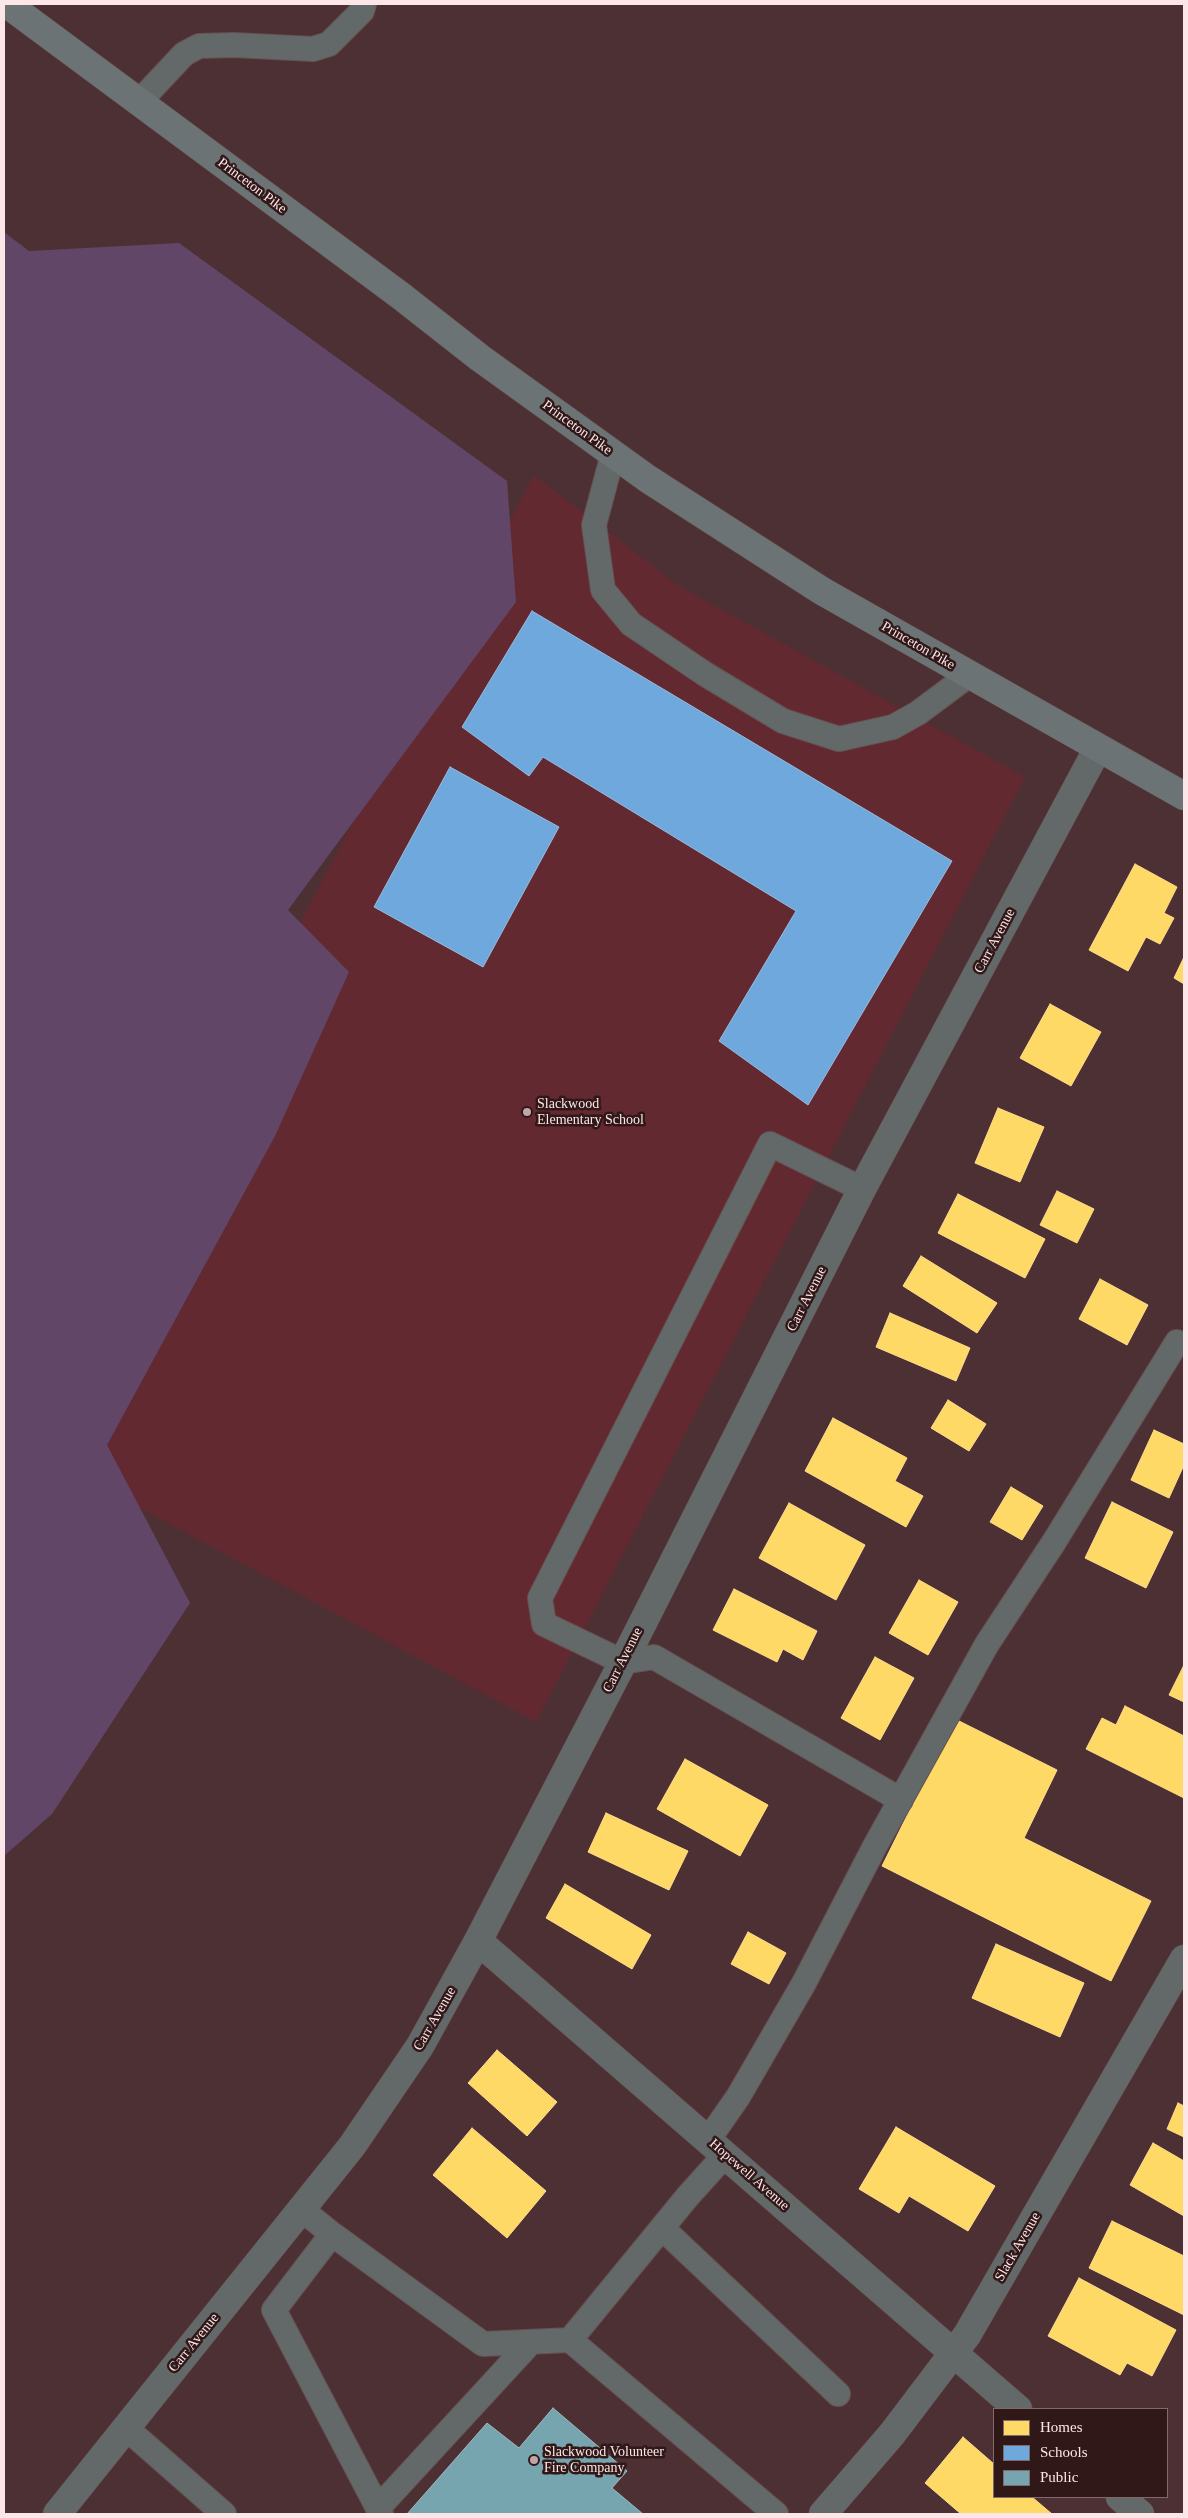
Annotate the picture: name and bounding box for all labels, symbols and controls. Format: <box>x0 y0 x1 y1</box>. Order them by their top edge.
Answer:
street label: Princeton Pike <box>214 155 290 217</box>
street label: Princeton Pike <box>539 397 615 459</box>
street label: Princeton Pike <box>878 618 958 674</box>
street label: Carr Avenue <box>971 906 1019 976</box>
place label: Slackwood Elementary School <box>537 1096 644 1128</box>
marker: Slackwood Elementary School <box>521 1106 533 1118</box>
street label: Carr Avenue <box>783 1264 831 1334</box>
street label: Carr Avenue <box>599 1625 647 1695</box>
street label: Carr Avenue <box>410 1984 460 2054</box>
street label: Hopewell Avenue <box>706 2136 792 2214</box>
street label: Slack Avenue <box>991 2209 1045 2285</box>
street label: Carr Avenue <box>165 2310 223 2376</box>
legend <box>993 2408 1168 2498</box>
text: Homes <box>1040 2419 1083 2435</box>
place label: Slackwood Volunteer Fire Company <box>544 2444 664 2476</box>
text: Schools <box>1040 2444 1088 2460</box>
marker: Slackwood Volunteer Fire Company <box>528 2454 540 2466</box>
text: Public <box>1040 2469 1078 2485</box>

